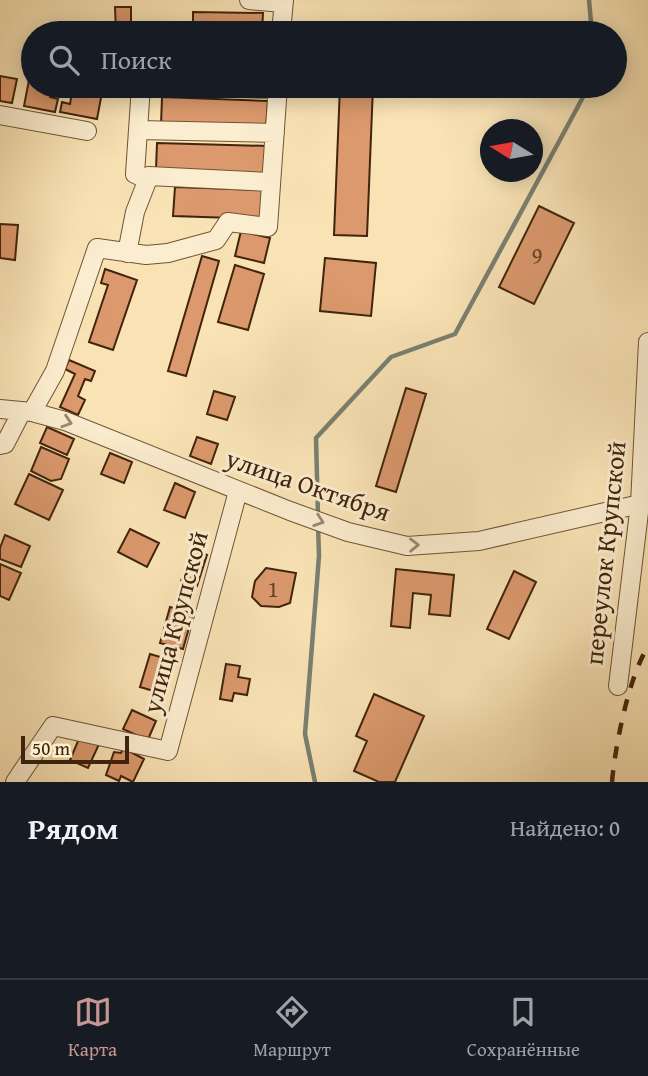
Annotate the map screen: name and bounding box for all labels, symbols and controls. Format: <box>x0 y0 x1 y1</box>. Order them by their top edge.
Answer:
search box <box>21 21 627 98</box>
text: Поиск <box>101 40 172 79</box>
icon: search <box>45 41 83 79</box>
north arrow <box>480 119 543 182</box>
house number: 9 <box>531 238 543 271</box>
one-way arrow <box>60 414 72 428</box>
street label: улица Октября <box>220 438 396 531</box>
street label: переулок Крупской <box>573 439 636 667</box>
one-way arrow <box>313 513 325 527</box>
street label: улица Крупской <box>131 526 218 719</box>
one-way arrow <box>409 537 420 553</box>
house number: 1 <box>267 572 279 605</box>
scale bar <box>21 733 130 765</box>
text: 50 m <box>32 734 70 762</box>
text: Рядом <box>28 806 119 850</box>
text: Найдено: 0 <box>510 811 620 844</box>
tab: Карта <box>68 993 117 1063</box>
tab: Маршрут <box>253 993 331 1063</box>
tab: Сохранённые <box>467 993 580 1063</box>

